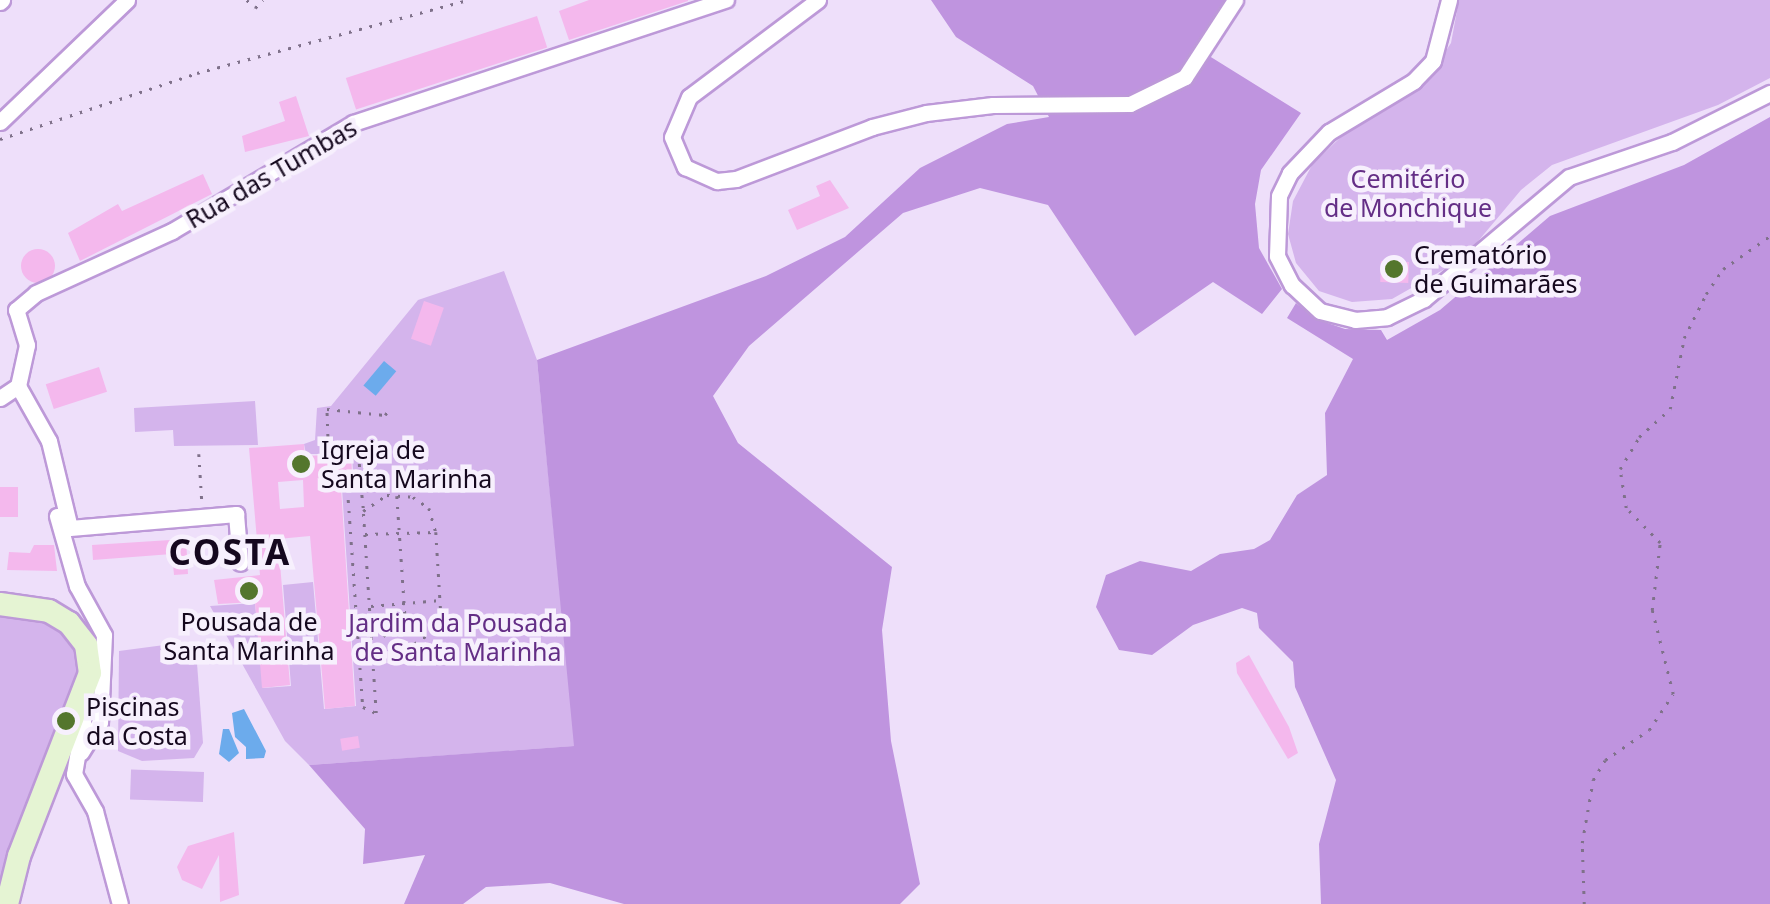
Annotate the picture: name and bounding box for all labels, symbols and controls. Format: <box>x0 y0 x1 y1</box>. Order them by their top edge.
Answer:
street label: Rua das Tumbas <box>180 112 362 234</box>
park label: Cemitério de Monchique <box>1324 164 1492 223</box>
place label: Crematório de Guimarães <box>1414 240 1577 299</box>
marker: Crematório de Guimarães <box>1383 258 1405 280</box>
place label: Igreja de Santa Marinha <box>321 435 492 494</box>
marker: Igreja de Santa Marinha <box>290 453 312 475</box>
district label: COSTA <box>168 531 292 573</box>
marker: Pousada de Santa Marinha <box>238 580 260 602</box>
place label: Pousada de Santa Marinha <box>163 607 335 666</box>
park label: Jardim da Pousada de Santa Marinha <box>348 608 568 667</box>
place label: Piscinas da Costa <box>86 692 188 751</box>
marker: Piscinas da Costa <box>55 710 77 732</box>

